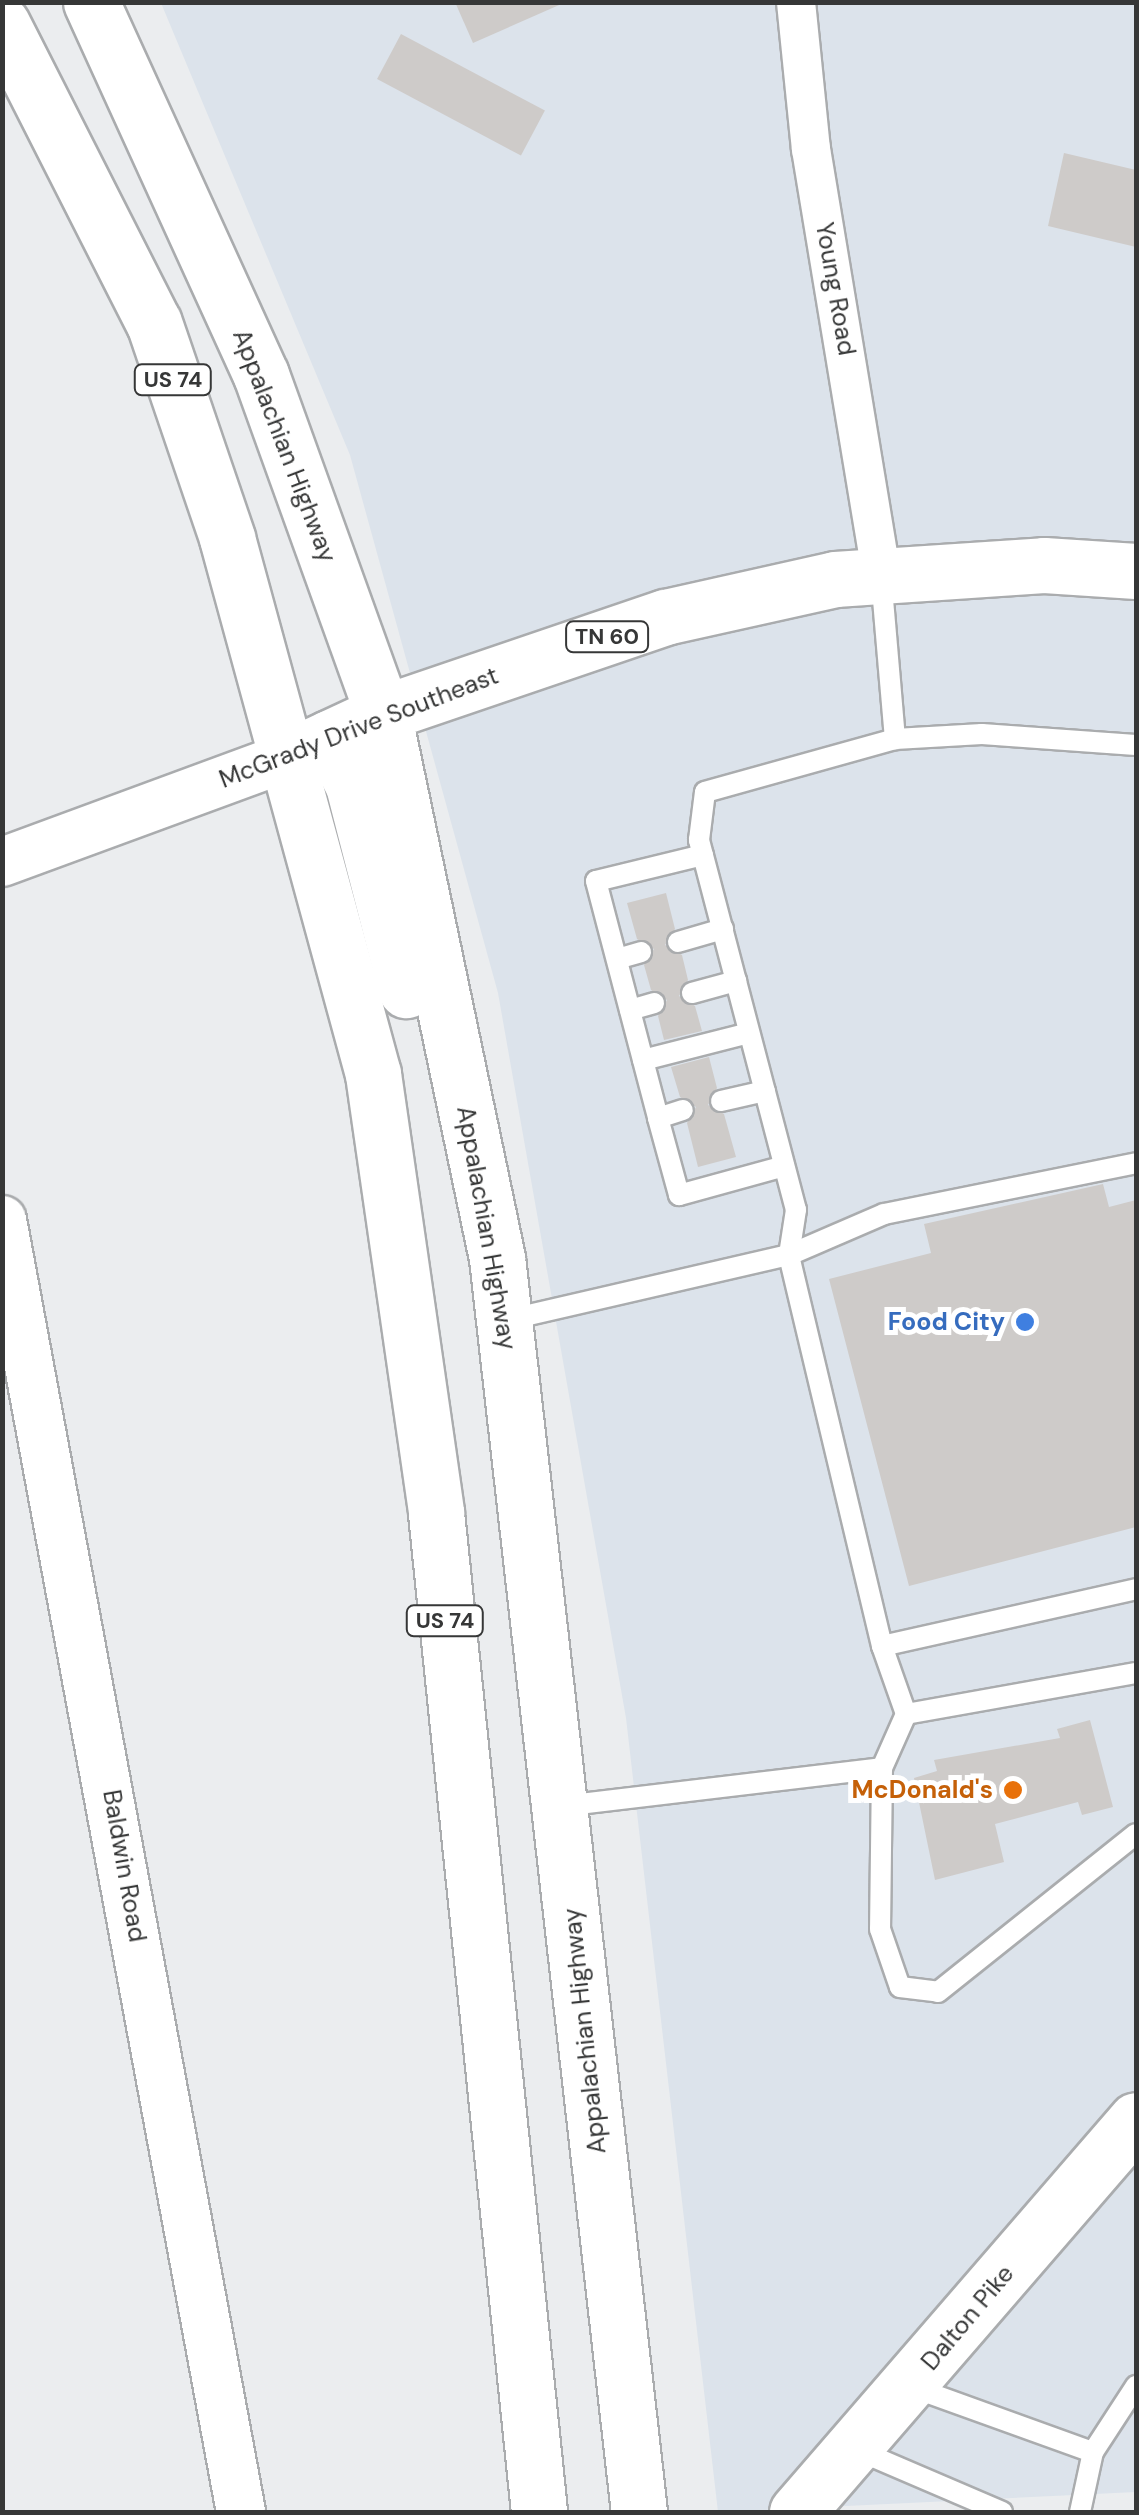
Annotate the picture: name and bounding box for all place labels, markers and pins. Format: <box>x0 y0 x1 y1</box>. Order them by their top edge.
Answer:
place label: Food City <box>888 1307 1005 1337</box>
marker: Food City <box>1014 1311 1036 1333</box>
place label: McDonald's <box>851 1775 993 1805</box>
marker: McDonald's <box>1002 1779 1024 1801</box>

